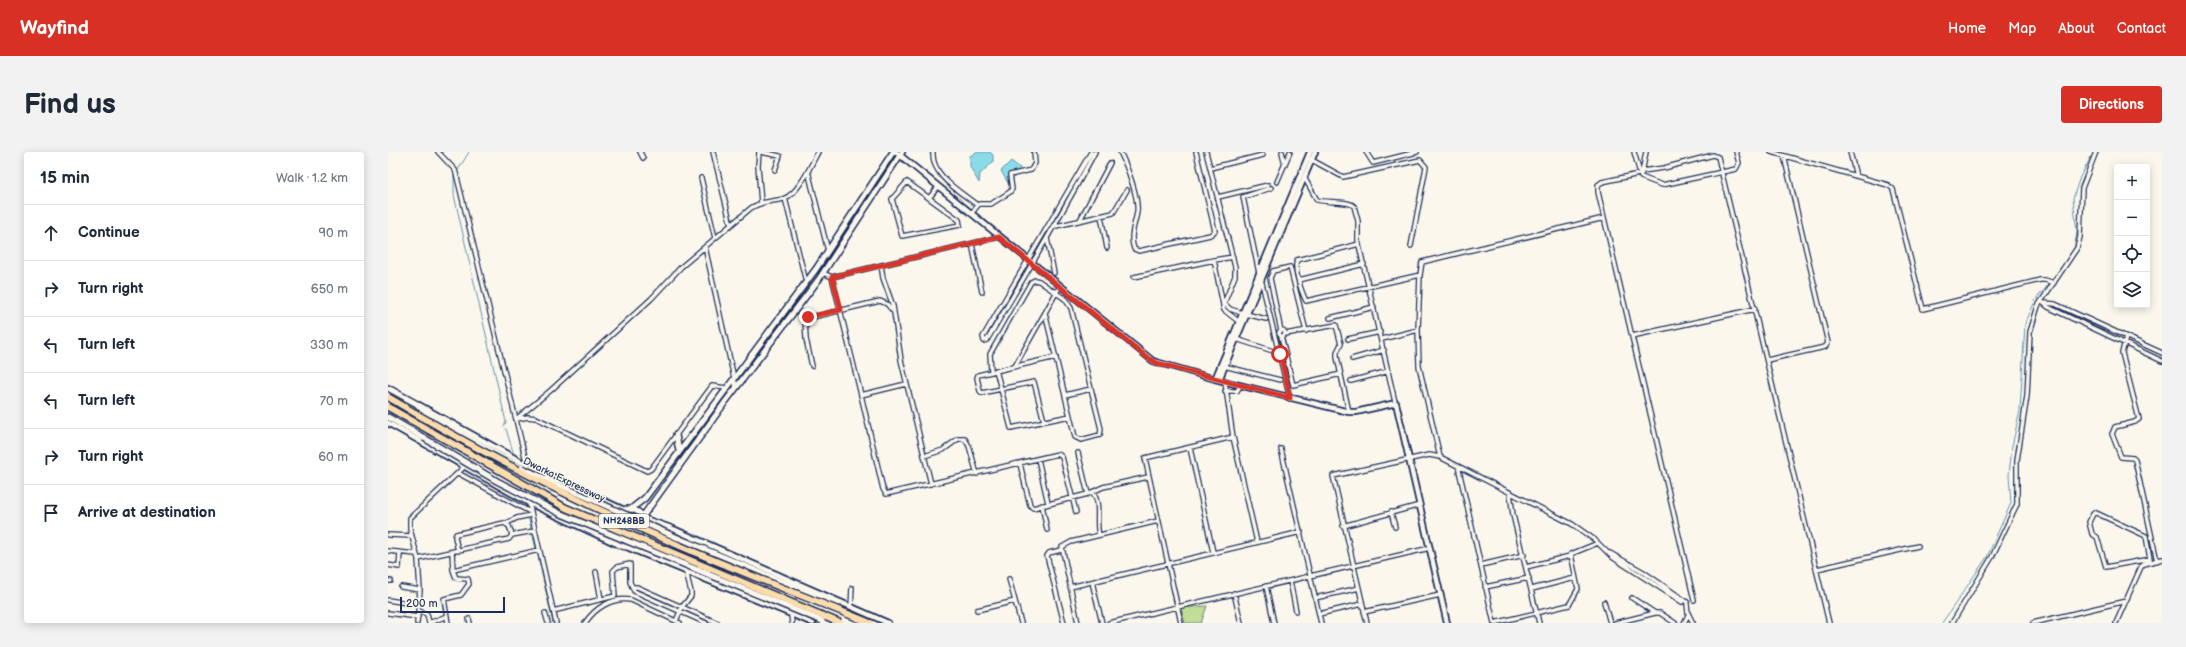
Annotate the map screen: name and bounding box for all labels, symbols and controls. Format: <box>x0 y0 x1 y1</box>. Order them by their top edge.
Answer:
text: Wayfind <box>20 17 89 40</box>
text: Home <box>1948 20 1986 37</box>
text: Map <box>2008 20 2036 37</box>
text: About <box>2058 20 2095 37</box>
text: Contact <box>2117 20 2166 37</box>
button: Directions <box>2061 86 2162 123</box>
text: Find us <box>24 88 116 121</box>
map controls <box>2114 164 2150 308</box>
button: + <box>2114 164 2150 200</box>
text: 15 min <box>40 168 90 188</box>
text: Walk · 1.2 km <box>276 170 348 186</box>
button: − <box>2114 200 2150 236</box>
icon: ahead <box>40 222 62 244</box>
text: Continue <box>78 223 140 242</box>
text: 90 m <box>319 225 348 241</box>
button: locate <box>2114 236 2150 272</box>
button: layers <box>2114 272 2150 308</box>
icon: right <box>40 278 62 300</box>
text: Turn right <box>78 279 143 298</box>
text: 650 m <box>311 281 348 297</box>
route end <box>799 308 817 326</box>
icon: left <box>40 334 62 356</box>
text: Turn left <box>78 335 135 354</box>
text: 330 m <box>310 337 348 353</box>
route start <box>1271 345 1289 363</box>
icon: left <box>40 390 62 412</box>
text: Turn left <box>78 391 135 410</box>
text: 70 m <box>320 393 348 409</box>
icon: right <box>40 446 62 468</box>
text: Turn right <box>78 447 143 466</box>
text: 60 m <box>318 449 348 465</box>
street label: Dwarka Expressway <box>521 455 607 505</box>
icon: arrive <box>40 502 62 524</box>
text: Arrive at destination <box>78 503 216 522</box>
road number: NH248BB <box>599 514 649 528</box>
scale bar <box>400 595 505 614</box>
text: 200 m <box>406 597 438 610</box>

